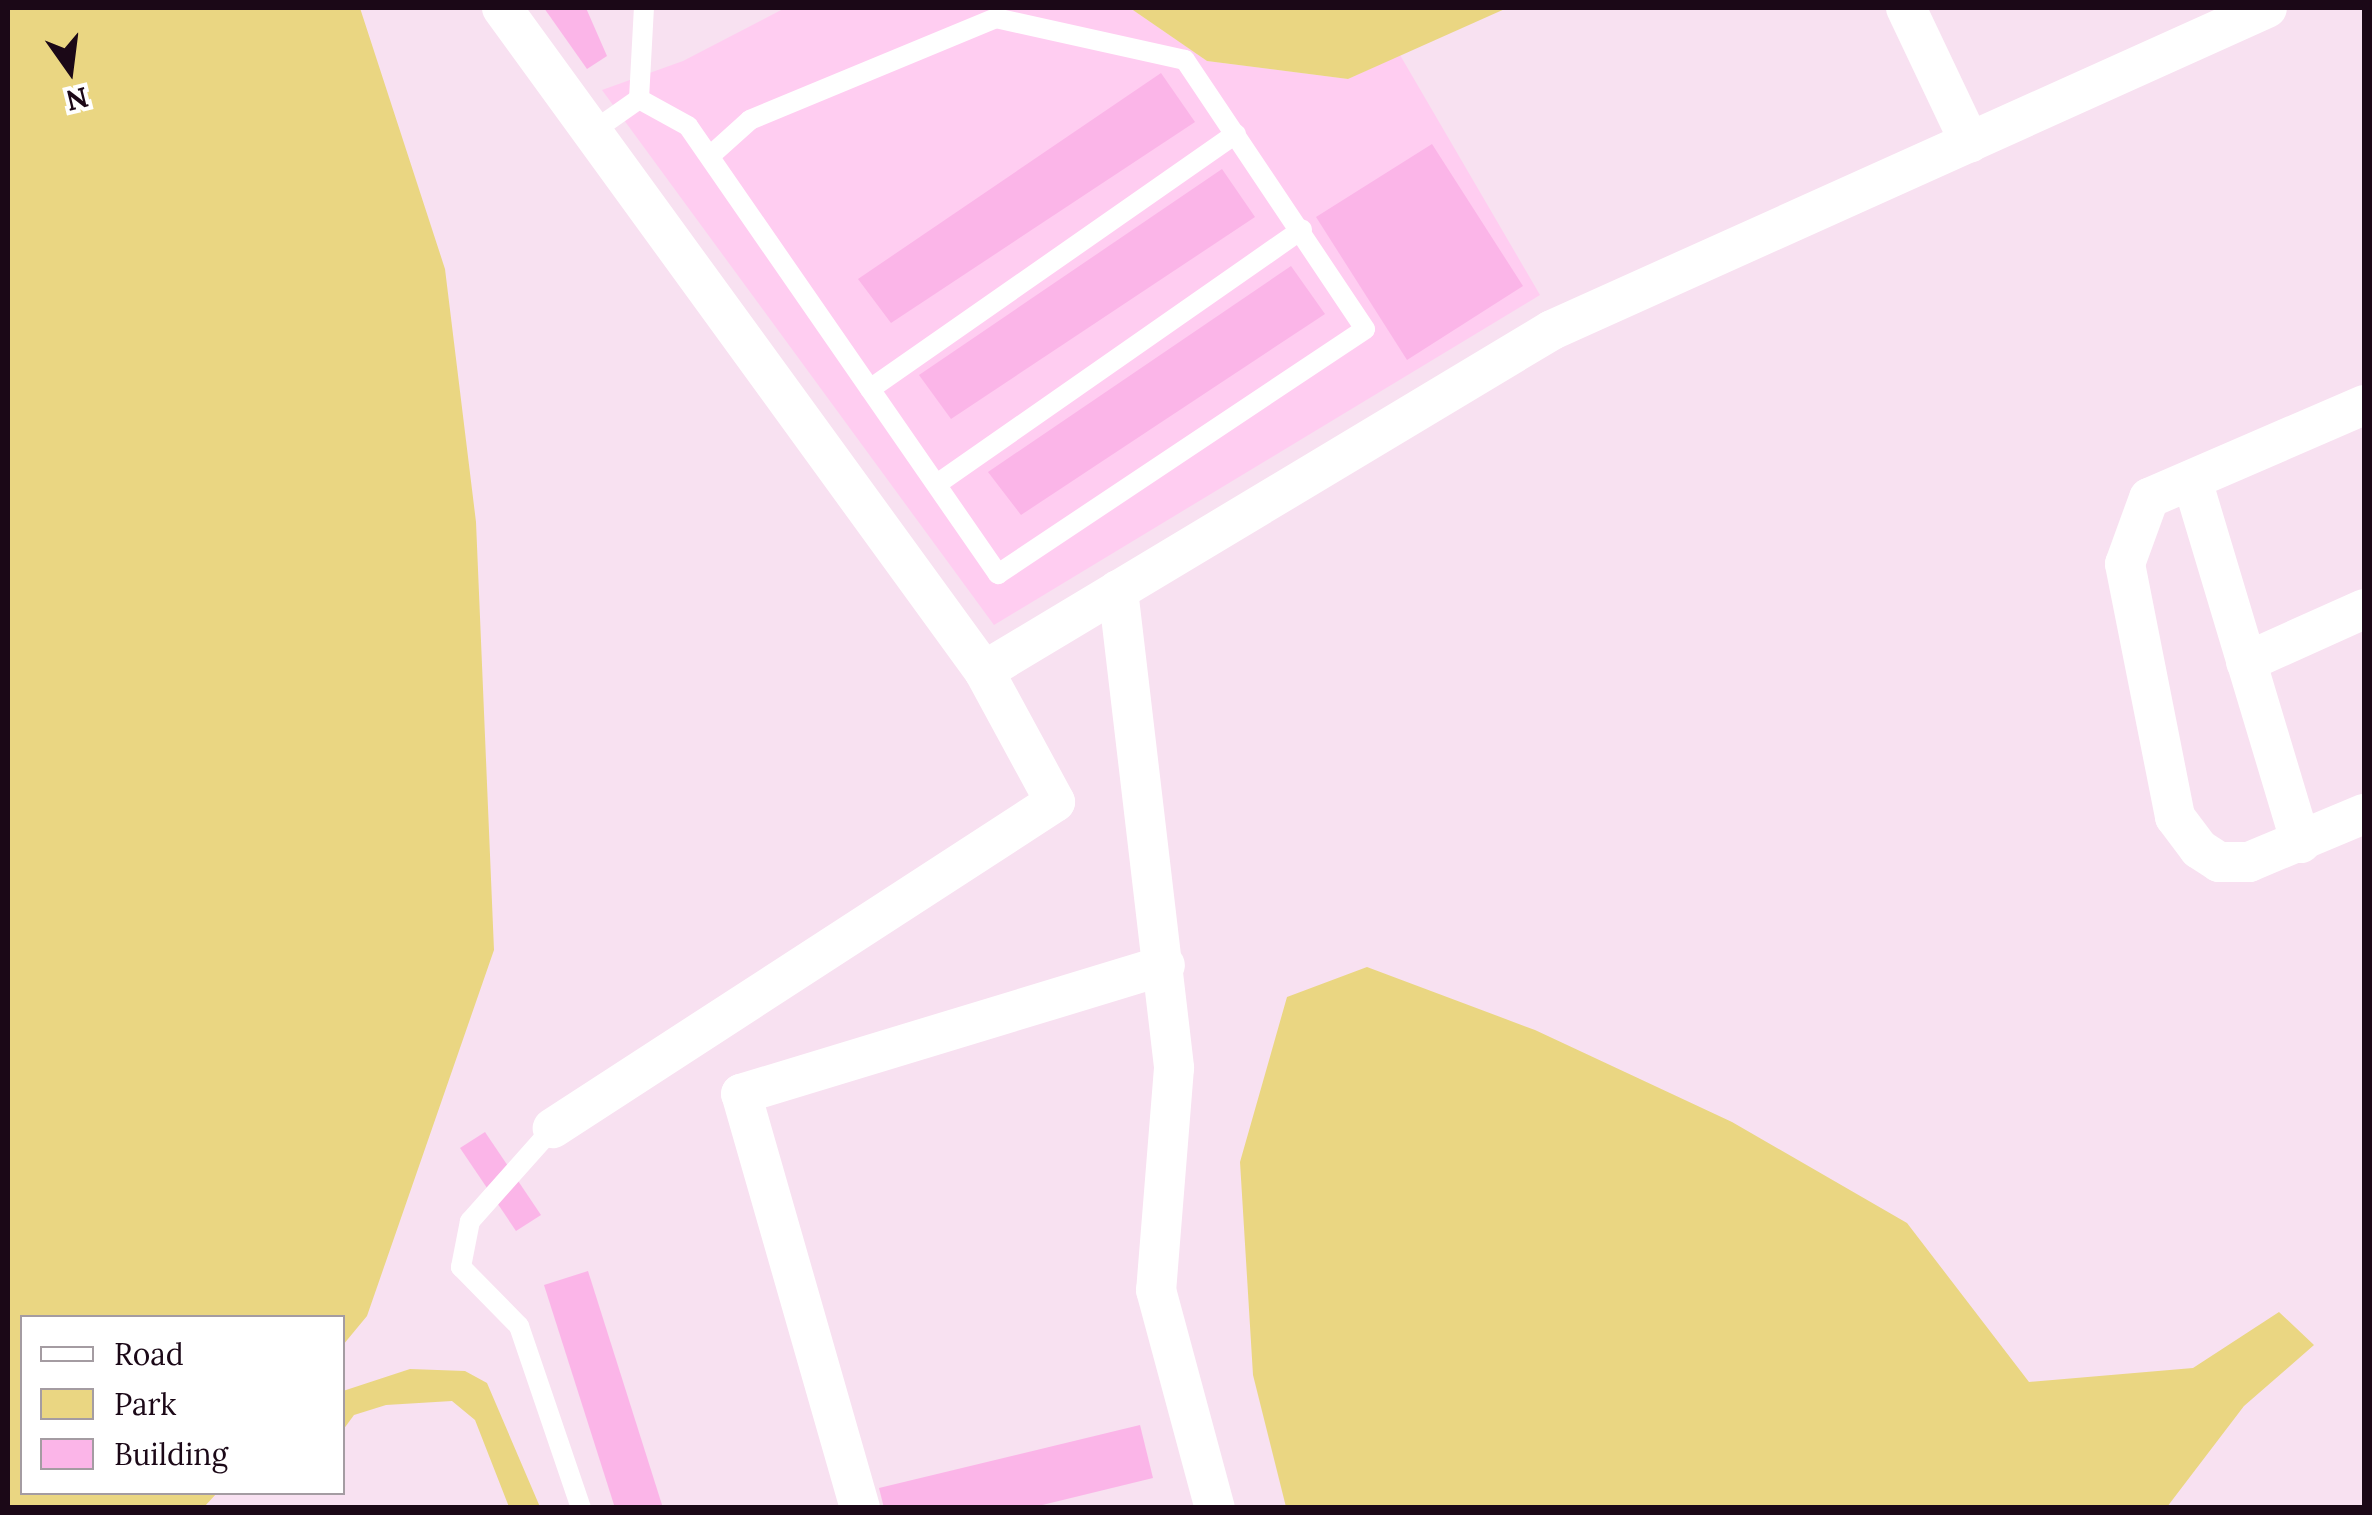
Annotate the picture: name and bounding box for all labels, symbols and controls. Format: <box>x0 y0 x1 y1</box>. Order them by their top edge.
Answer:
north arrow <box>20 20 120 120</box>
text: N <box>62 79 92 119</box>
legend <box>20 1315 345 1495</box>
text: Road <box>114 1335 184 1373</box>
text: Park <box>114 1385 176 1423</box>
text: Building <box>114 1435 228 1473</box>

